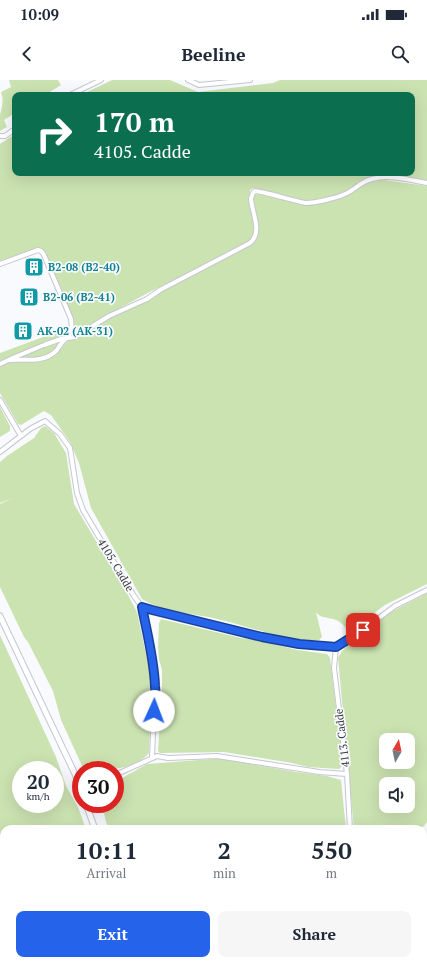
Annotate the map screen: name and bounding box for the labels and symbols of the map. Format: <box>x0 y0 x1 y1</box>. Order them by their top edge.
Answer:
building icon: B2-08 (B2-40) <box>23 256 45 278</box>
place label: B2-08 (B2-40) <box>48 260 120 274</box>
building icon: B2-06 (B2-41) <box>18 286 40 308</box>
place label: B2-06 (B2-41) <box>43 290 115 304</box>
building icon: AK-02 (AK-31) <box>12 320 34 342</box>
place label: AK-02 (AK-31) <box>37 324 113 338</box>
street label: 4105. Cadde <box>95 536 137 594</box>
pin <box>346 613 380 647</box>
position arrow <box>133 690 175 732</box>
street label: 4113. Cadde <box>331 707 353 768</box>
north arrow <box>379 733 415 769</box>
speed limit sign: 30 <box>72 761 124 813</box>

